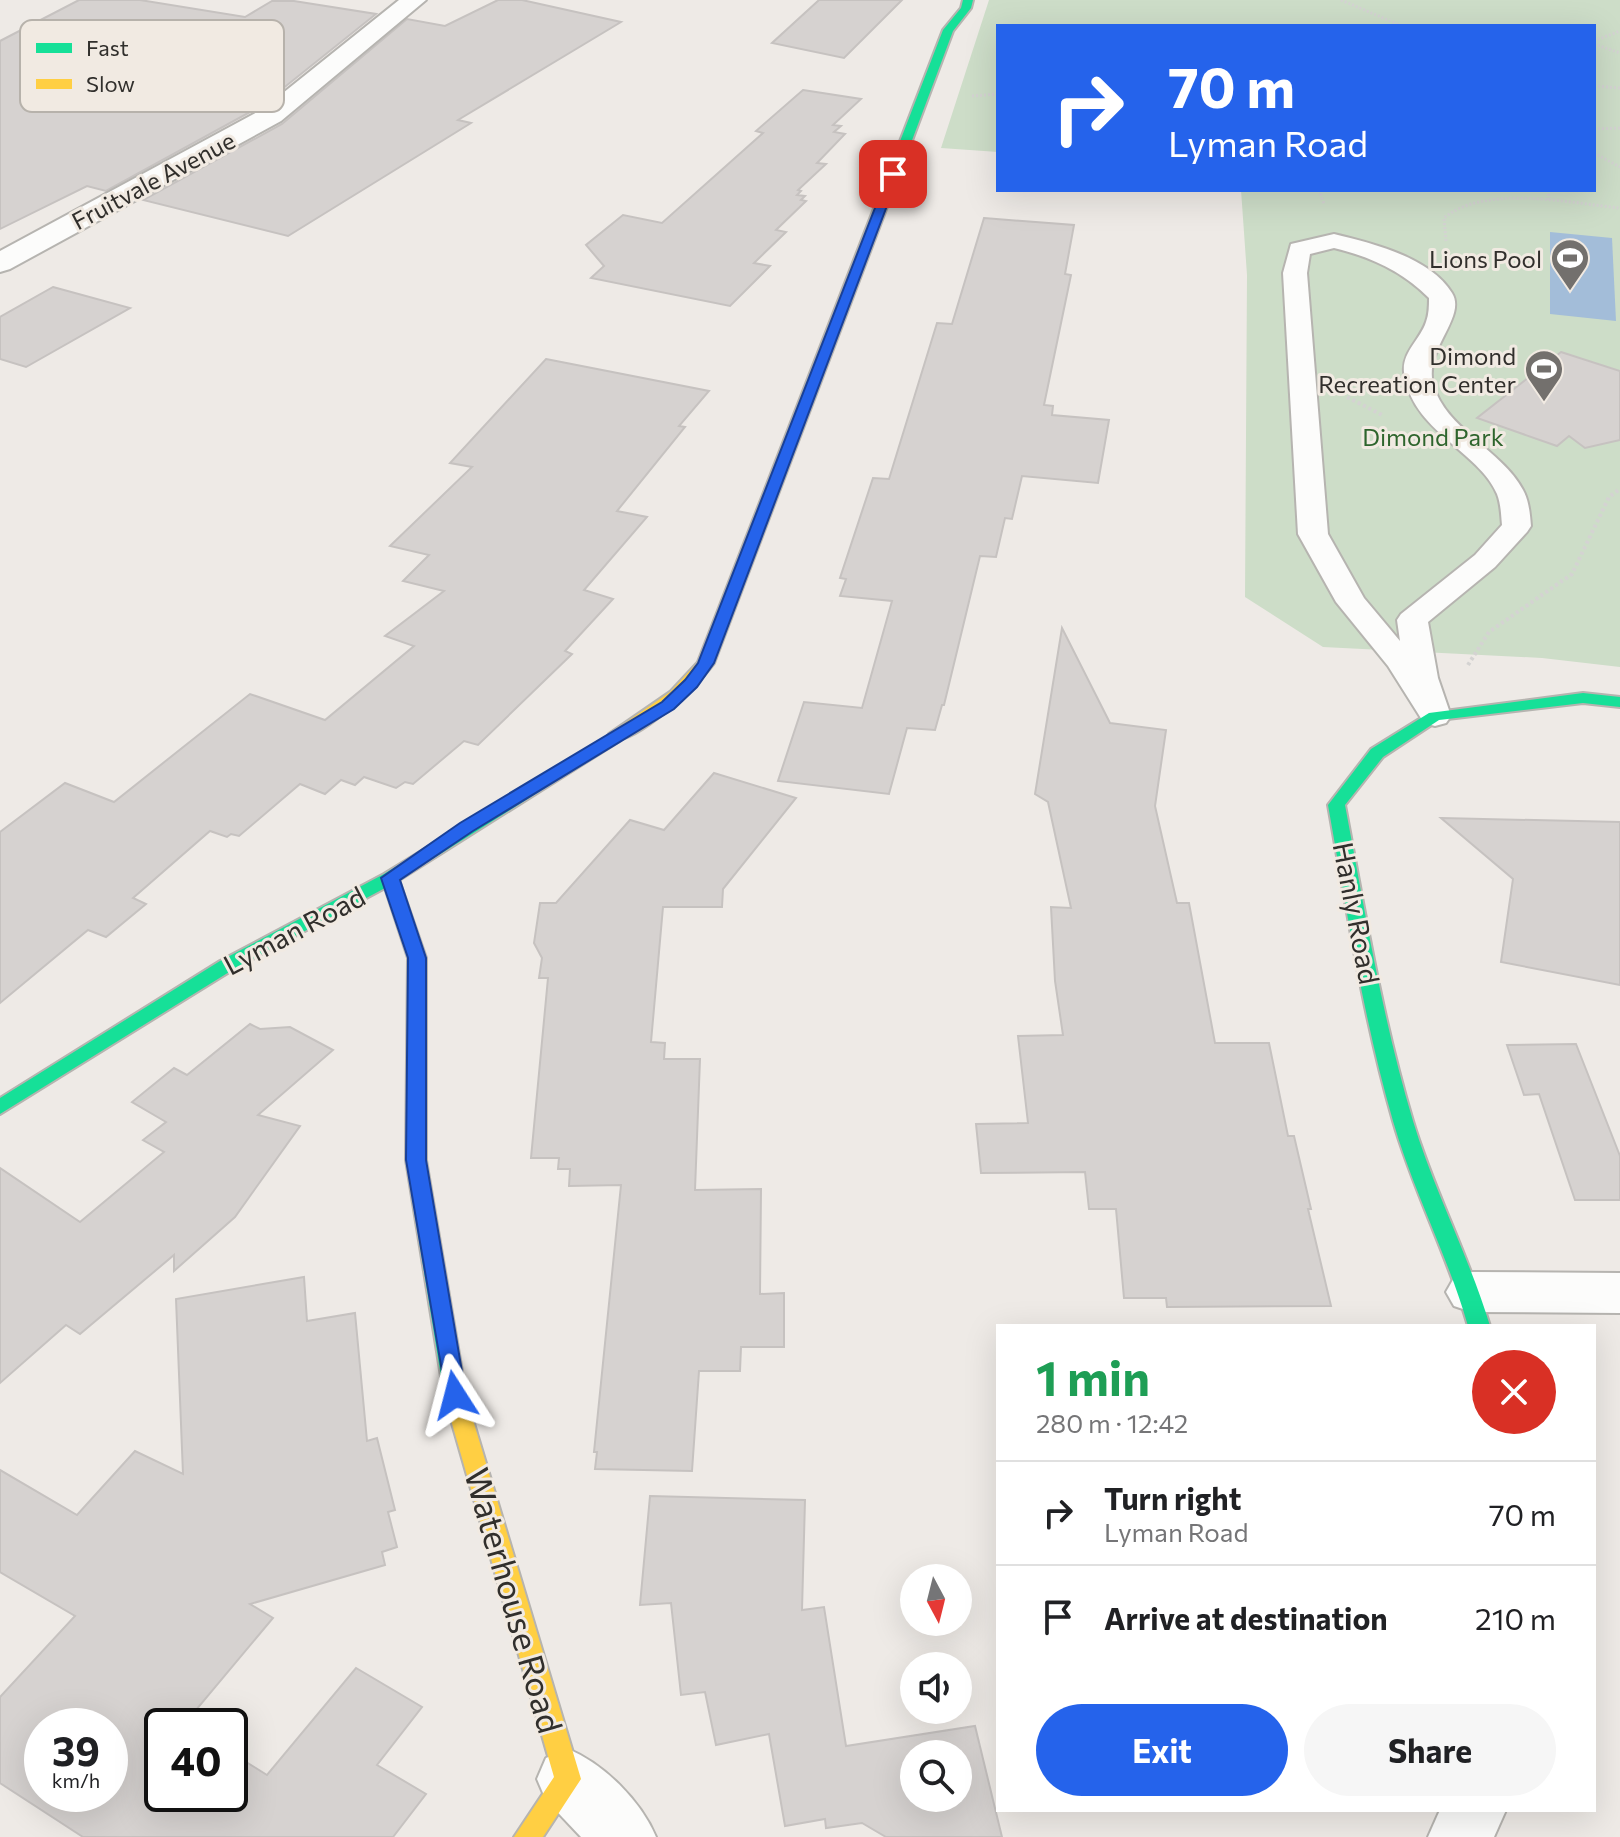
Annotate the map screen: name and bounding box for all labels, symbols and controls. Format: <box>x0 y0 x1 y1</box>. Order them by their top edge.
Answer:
legend <box>20 20 284 112</box>
text: Fast <box>86 34 129 61</box>
text: 70 m <box>1168 51 1295 120</box>
icon: right <box>1036 56 1140 160</box>
text: Slow <box>86 70 135 97</box>
text: Lyman Road <box>1168 120 1368 164</box>
street label: Fruitvale Avenue <box>67 125 239 235</box>
pin <box>859 140 927 208</box>
icon: arrive <box>871 152 915 196</box>
sports icon: Lions Pool <box>1549 237 1591 292</box>
place label: Lions Pool <box>1429 244 1542 273</box>
place label: Dimond Recreation Center <box>1318 341 1516 398</box>
sports icon: Dimond Recreation Center <box>1523 348 1565 403</box>
park label: Dimond Park <box>1362 422 1504 451</box>
street label: Hanly Road <box>1327 839 1387 987</box>
street label: Lyman Road <box>217 878 371 982</box>
text: 1 min <box>1036 1347 1150 1406</box>
button: close <box>1472 1350 1556 1434</box>
position arrow <box>413 1353 497 1437</box>
text: 280 m · 12:42 <box>1036 1407 1188 1438</box>
street label: Waterhouse Road <box>457 1463 573 1737</box>
text: Turn right <box>1104 1479 1241 1516</box>
icon: right <box>1036 1491 1080 1535</box>
text: 70 m <box>1489 1495 1556 1532</box>
text: Lyman Road <box>1104 1516 1248 1547</box>
north arrow <box>900 1564 972 1636</box>
map controls <box>900 1564 972 1812</box>
icon: arrive <box>1036 1595 1080 1639</box>
text: Arrive at destination <box>1104 1599 1388 1636</box>
text: 210 m <box>1475 1599 1556 1636</box>
button: sound <box>900 1652 972 1724</box>
button: Exit <box>1036 1704 1288 1796</box>
button: Share <box>1304 1704 1556 1796</box>
speed limit sign: 40 <box>144 1708 248 1812</box>
text: 39 <box>52 1725 100 1774</box>
button: search <box>900 1740 972 1812</box>
text: km/h <box>52 1768 100 1792</box>

